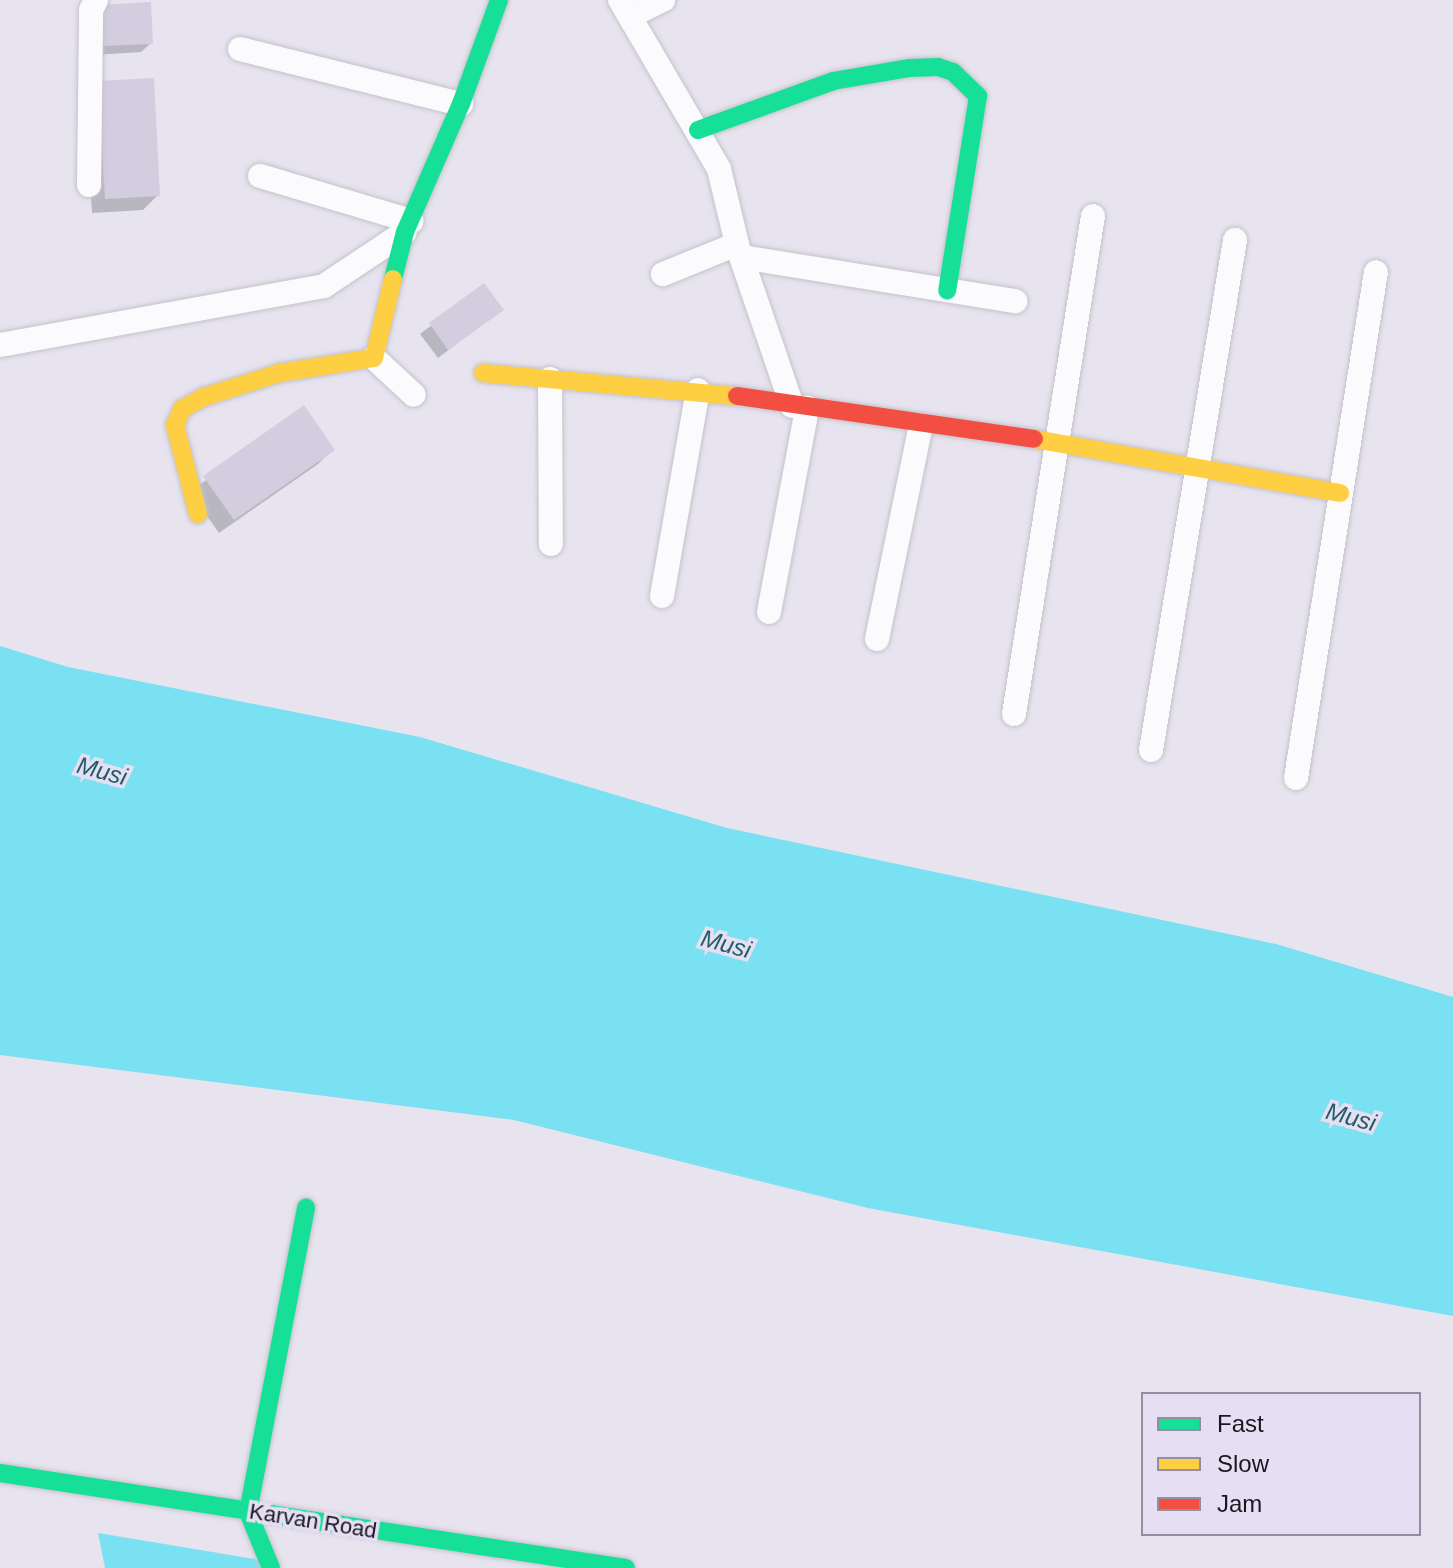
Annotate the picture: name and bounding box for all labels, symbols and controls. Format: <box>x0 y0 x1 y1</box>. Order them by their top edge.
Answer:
water label: Musi <box>74 751 130 791</box>
water label: Musi <box>698 924 754 964</box>
water label: Musi <box>1323 1097 1379 1137</box>
legend <box>1141 1392 1421 1536</box>
text: Fast <box>1217 1410 1264 1437</box>
text: Slow <box>1217 1450 1269 1477</box>
text: Jam <box>1217 1490 1262 1517</box>
street label: Karvan Road <box>248 1498 378 1544</box>

